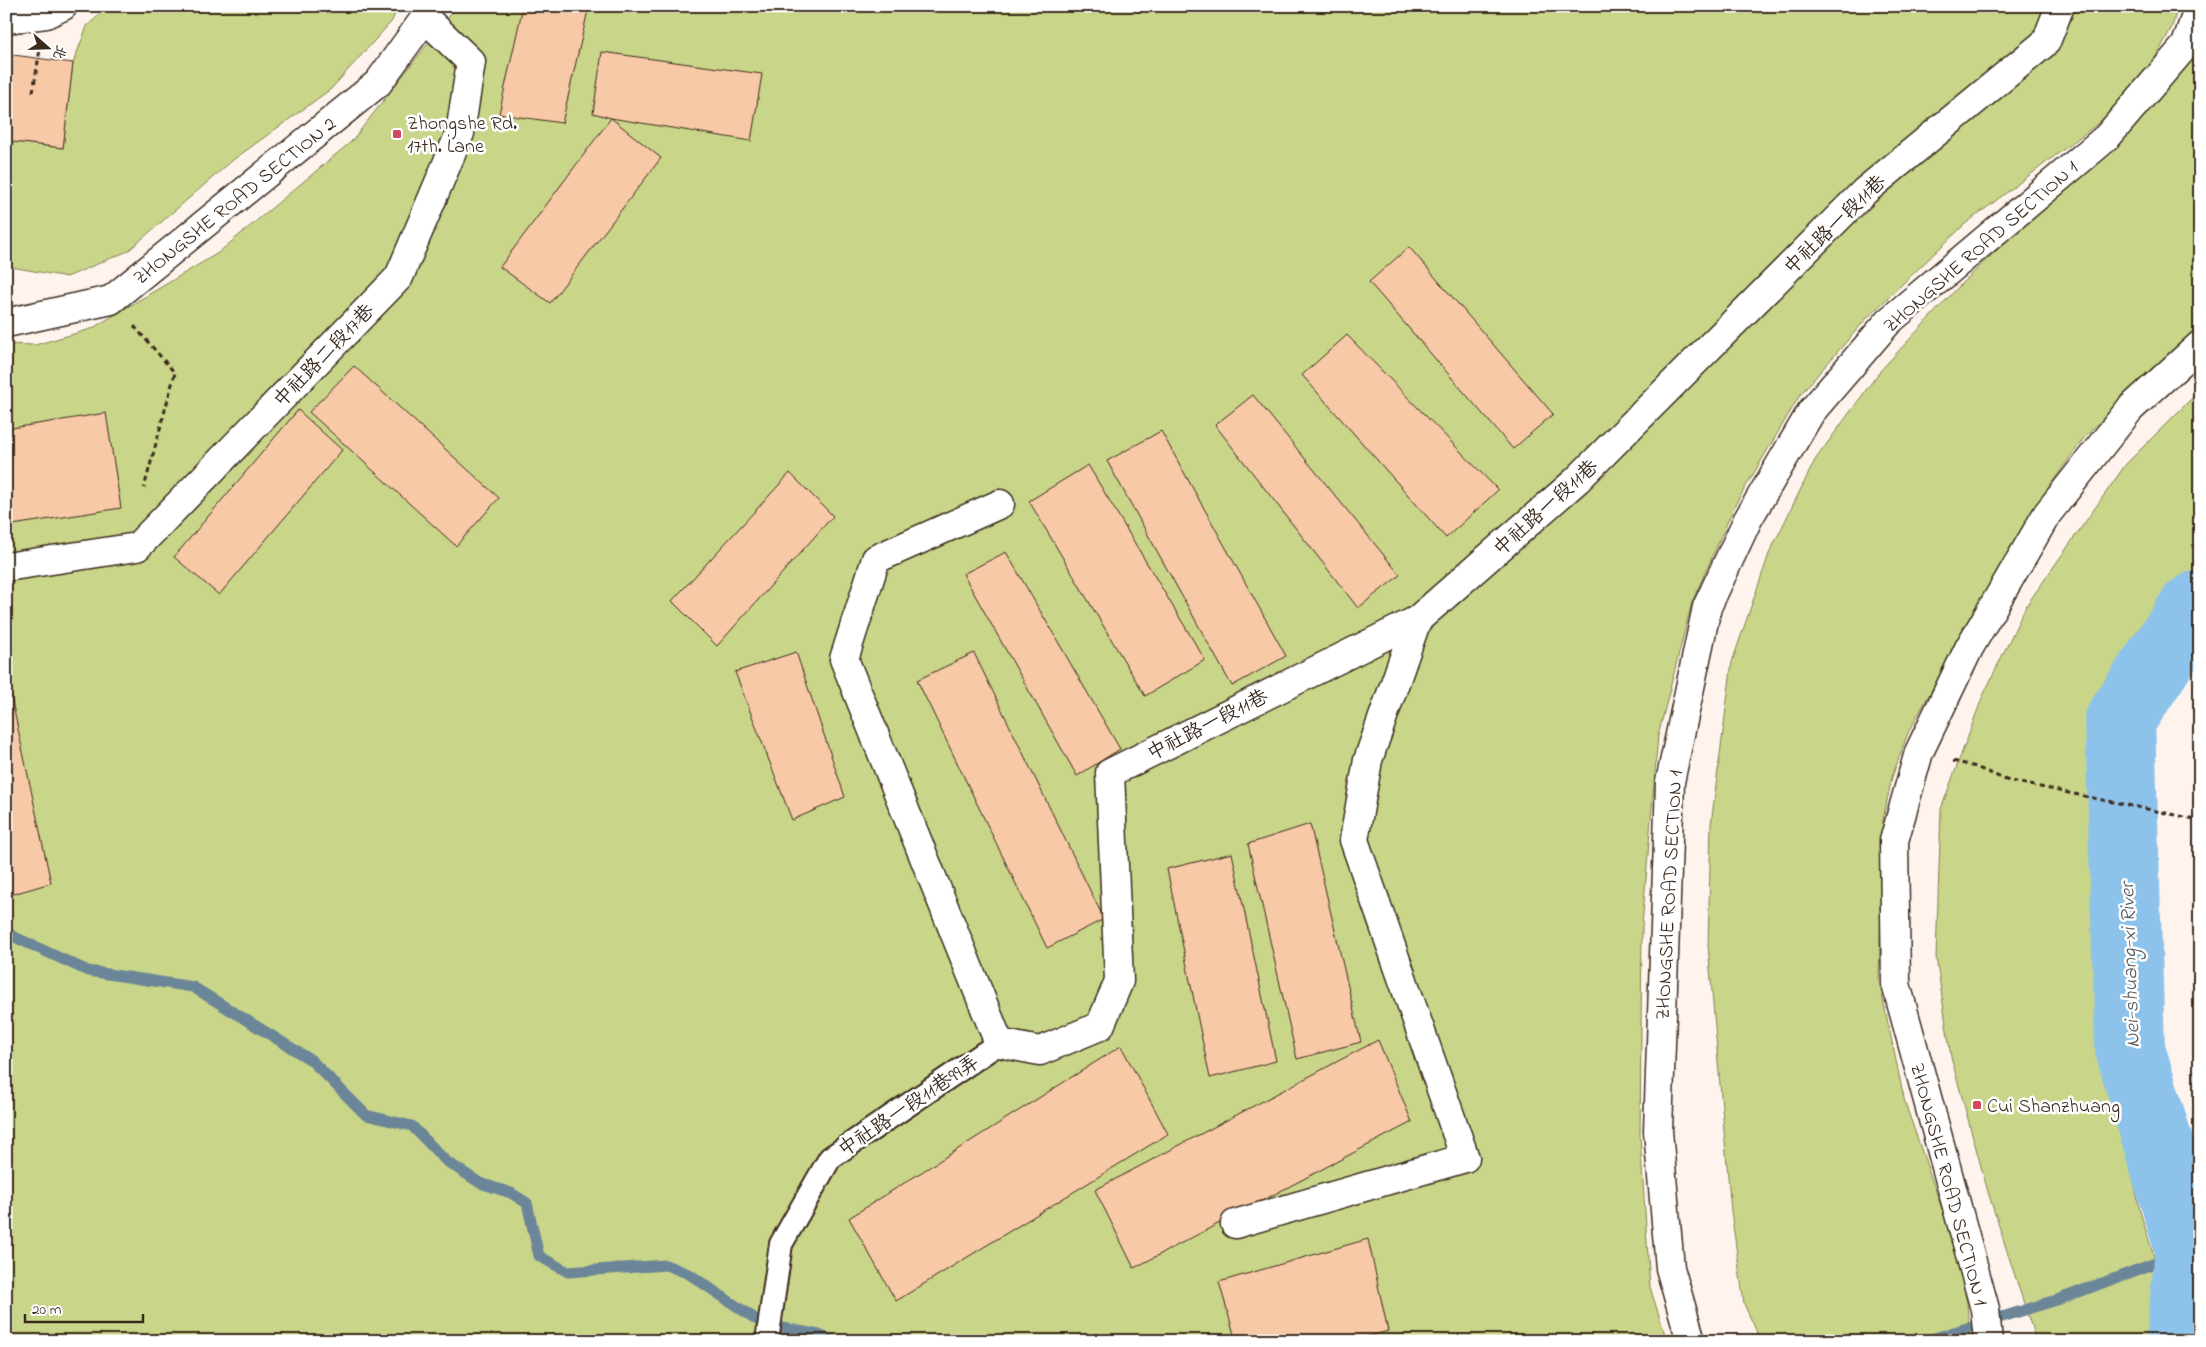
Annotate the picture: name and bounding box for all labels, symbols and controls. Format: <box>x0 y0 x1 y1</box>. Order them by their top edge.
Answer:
north arrow <box>22 22 72 72</box>
text: 北 <box>47 42 71 62</box>
place label: Zhongshe Rd. 17th. Lane <box>407 110 517 162</box>
street label: ZHONGSHE ROAD SECTION 2 <box>128 111 343 293</box>
marker: Zhongshe Rd. 17th. Lane <box>391 128 403 140</box>
street label: ZHONGSHE ROAD SECTION 1 <box>1878 155 2086 341</box>
street label: 中社路一段11巷 <box>1778 169 1894 282</box>
street label: 中社路二段17巷 <box>268 298 383 415</box>
street label: 中社路一段11巷 <box>1488 453 1606 564</box>
street label: 中社路一段11巷 <box>1142 683 1275 769</box>
street label: ZHONGSHE ROAD SECTION 1 <box>1649 769 1692 1021</box>
water label: Nei-shuang-xi River <box>2113 879 2150 1048</box>
street label: 中社路一段11巷99弄 <box>833 1049 986 1165</box>
street label: ZHONGSHE ROAD SECTION 1 <box>1901 1060 1994 1309</box>
place label: Cui Shanzhuang <box>1987 1093 2120 1123</box>
marker: Cui Shanzhuang <box>1971 1099 1983 1111</box>
scale bar <box>25 1292 142 1324</box>
text: 20 m <box>32 1299 62 1321</box>

